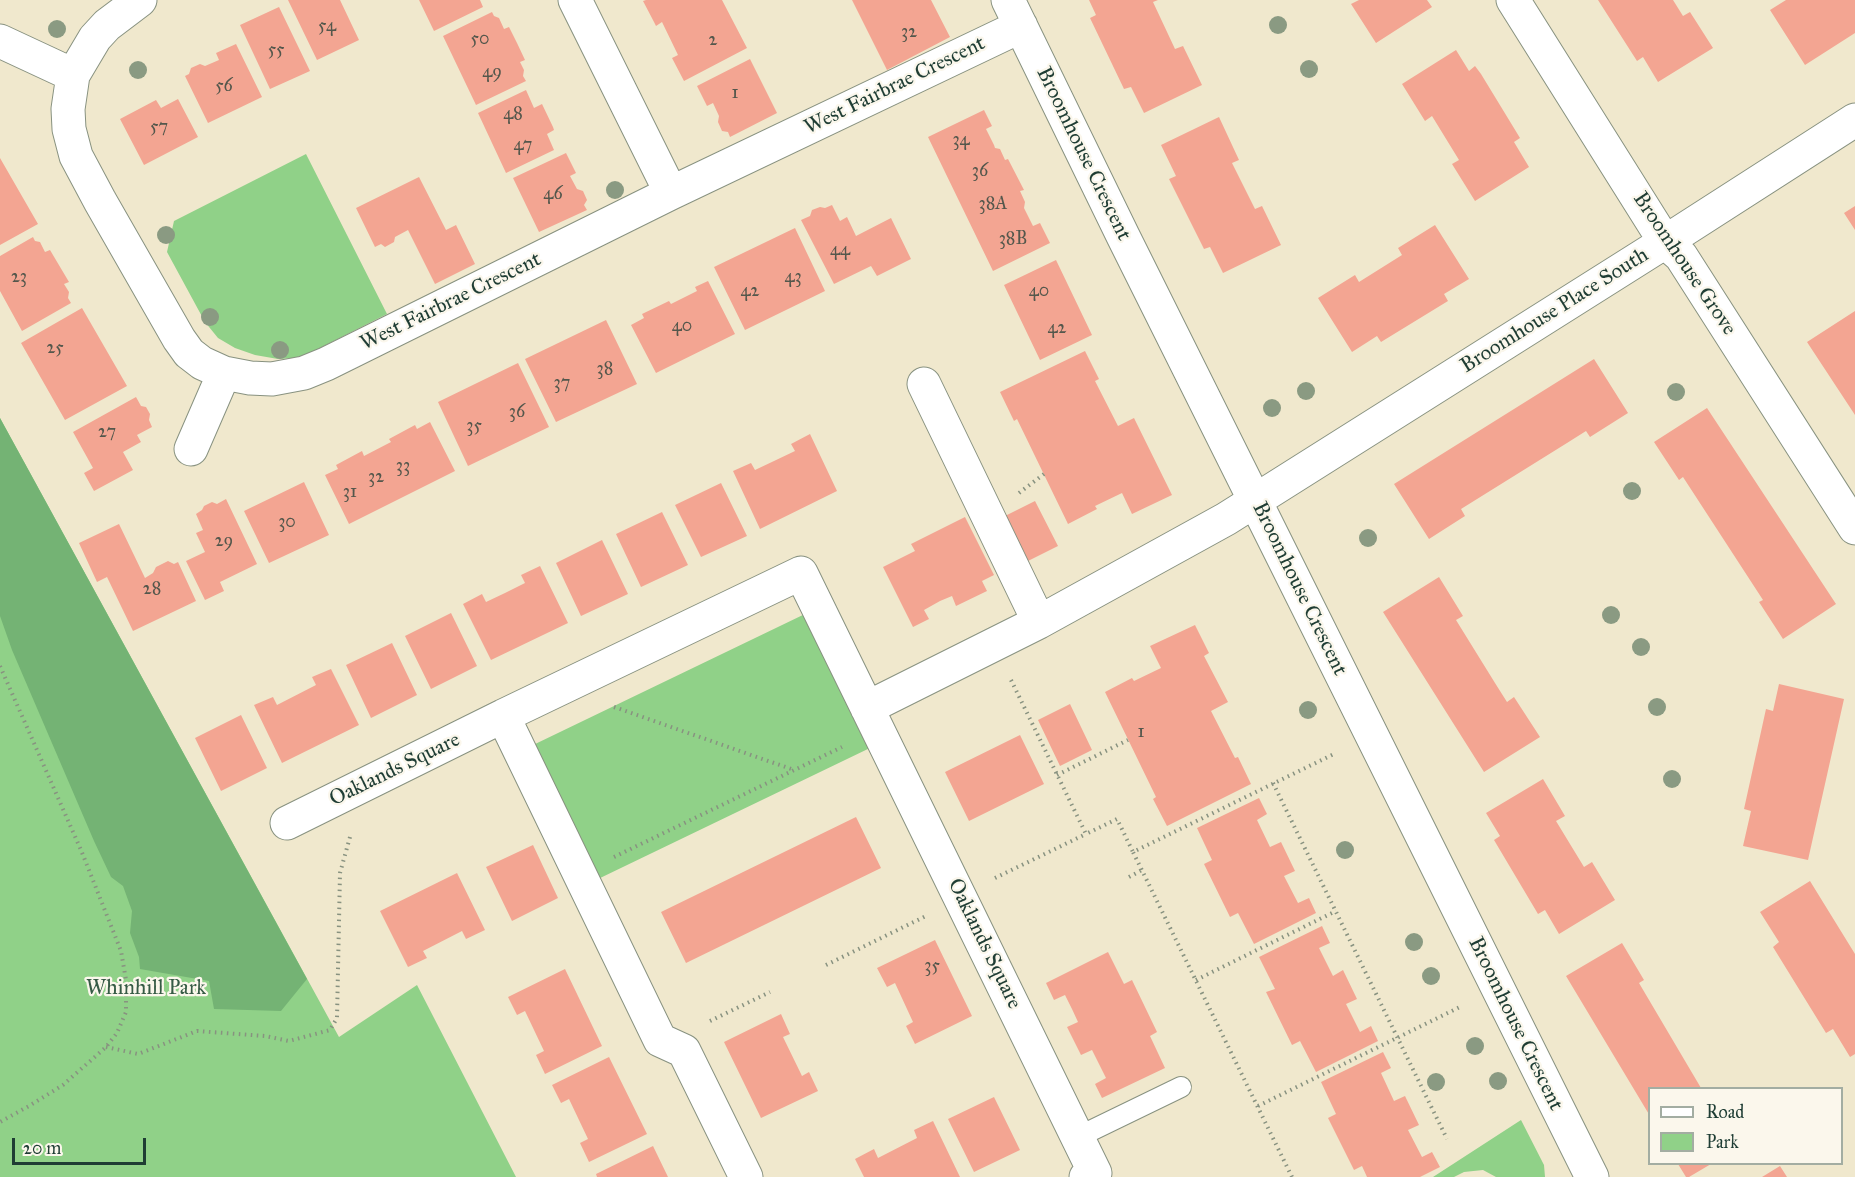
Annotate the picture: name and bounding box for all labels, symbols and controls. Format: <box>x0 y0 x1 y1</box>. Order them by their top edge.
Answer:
house number: 54 <box>318 16 336 38</box>
house number: 32 <box>901 22 917 44</box>
house number: 50 <box>471 29 489 51</box>
house number: 2 <box>709 30 717 52</box>
street label: West Fairbrae Crescent <box>800 31 990 141</box>
house number: 55 <box>268 40 284 62</box>
house number: 49 <box>482 62 502 84</box>
street label: Broomhouse Crescent <box>1030 63 1136 245</box>
house number: 56 <box>215 76 233 98</box>
house number: 1 <box>731 83 739 105</box>
house number: 48 <box>503 104 523 126</box>
house number: 57 <box>150 117 168 139</box>
house number: 34 <box>952 130 970 152</box>
house number: 47 <box>514 135 532 157</box>
house number: 36 <box>972 161 988 183</box>
house number: 46 <box>543 184 563 206</box>
street label: Broomhouse Grove <box>1627 188 1741 340</box>
house number: 38A <box>979 194 1007 216</box>
house number: 38B <box>999 229 1027 251</box>
house number: 44 <box>830 240 850 262</box>
street label: Broomhouse Place South <box>1456 243 1654 379</box>
street label: West Fairbrae Crescent <box>356 247 546 357</box>
house number: 23 <box>11 267 27 289</box>
house number: 43 <box>784 267 802 289</box>
house number: 42 <box>741 281 759 303</box>
house number: 40 <box>1029 281 1049 303</box>
house number: 40 <box>672 316 692 338</box>
house number: 42 <box>1048 318 1066 340</box>
house number: 25 <box>46 338 64 360</box>
house number: 38 <box>597 359 613 381</box>
house number: 37 <box>554 373 570 395</box>
house number: 36 <box>509 402 525 424</box>
house number: 35 <box>466 416 482 438</box>
house number: 27 <box>98 422 116 444</box>
house number: 33 <box>396 456 410 478</box>
house number: 32 <box>368 467 384 489</box>
house number: 31 <box>343 482 357 504</box>
street label: Broomhouse Crescent <box>1246 498 1352 680</box>
house number: 30 <box>278 512 296 534</box>
house number: 29 <box>215 531 233 553</box>
house number: 28 <box>143 579 161 601</box>
house number: 1 <box>1137 722 1145 744</box>
street label: Oaklands Square <box>326 728 464 812</box>
street label: Oaklands Square <box>942 875 1026 1013</box>
street label: Broomhouse Crescent <box>1462 933 1568 1115</box>
house number: 35 <box>924 956 940 978</box>
park label: Whinhill Park <box>86 976 206 1002</box>
legend <box>1648 1087 1843 1165</box>
text: Road <box>1706 1101 1744 1123</box>
scale bar <box>15 1126 148 1164</box>
text: Park <box>1706 1131 1739 1153</box>
text: 20 m <box>23 1137 61 1159</box>

